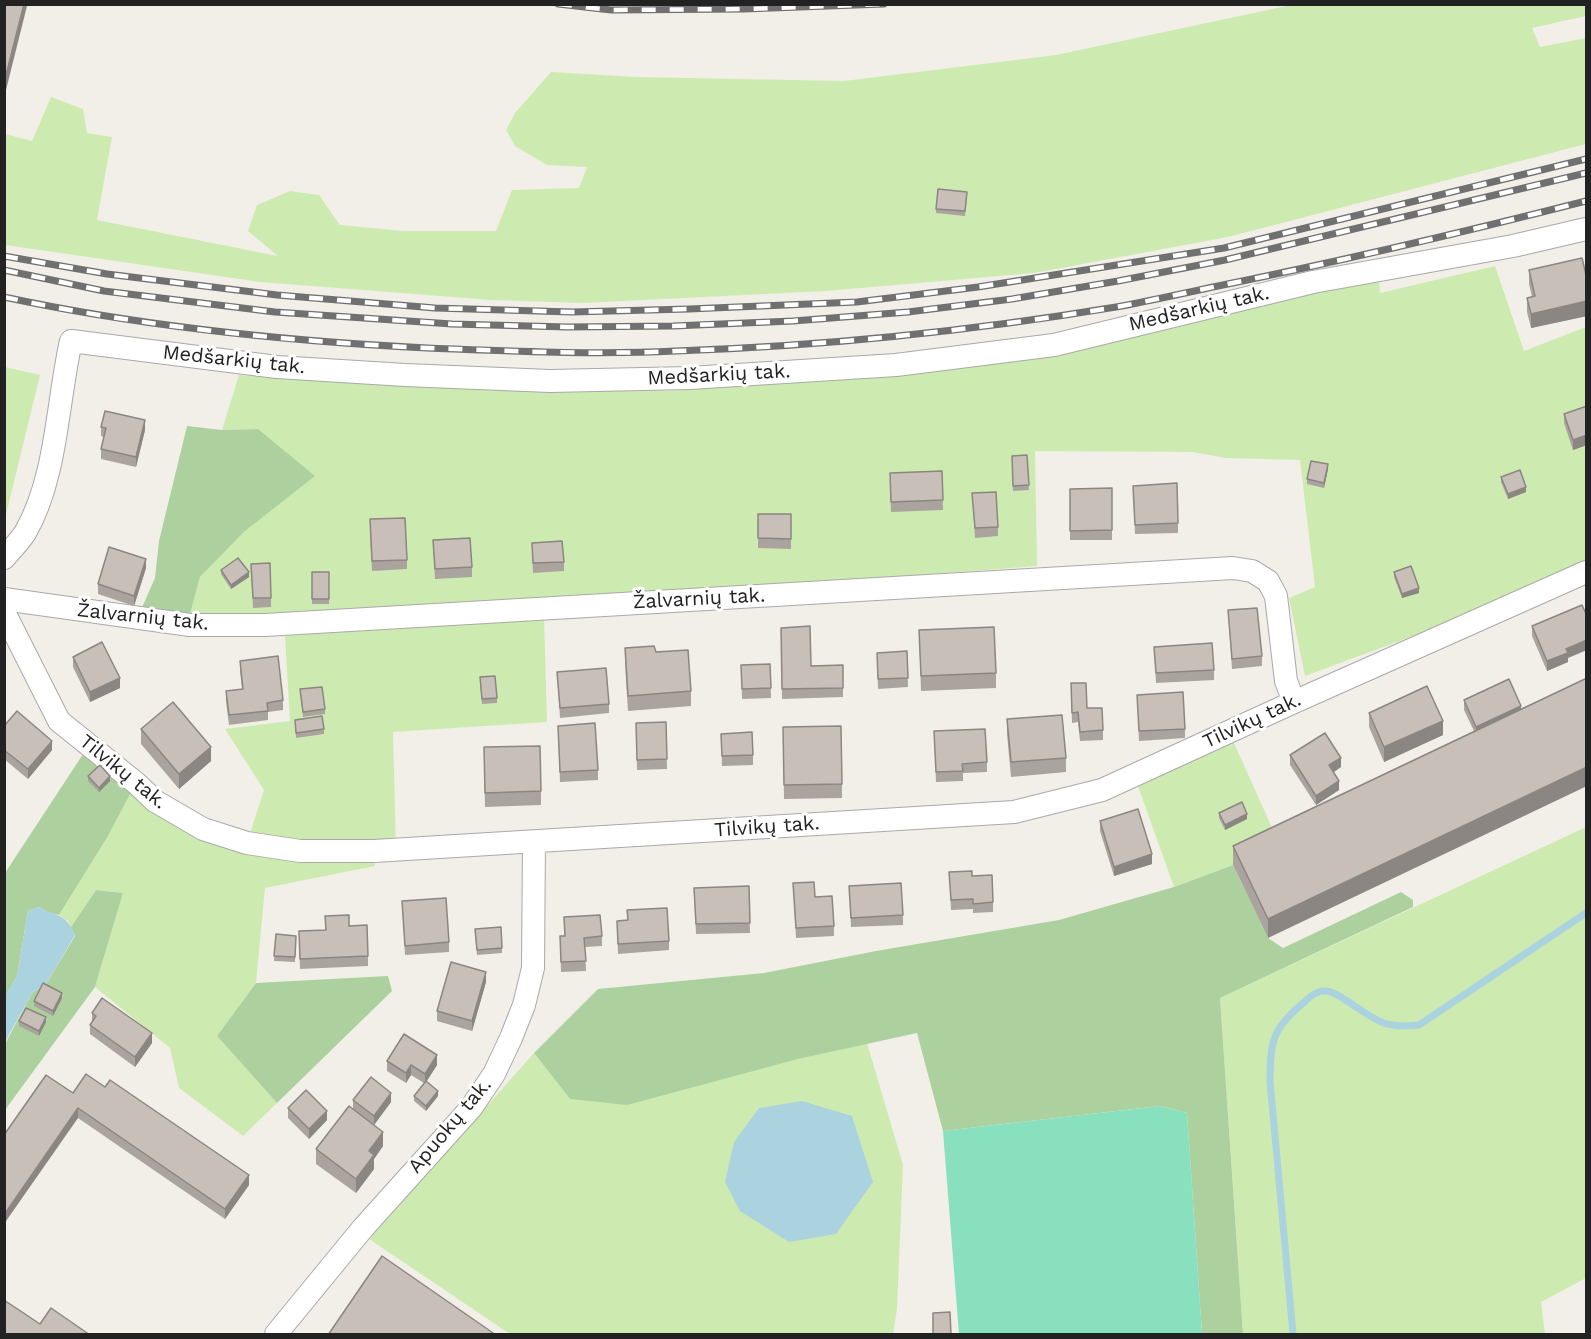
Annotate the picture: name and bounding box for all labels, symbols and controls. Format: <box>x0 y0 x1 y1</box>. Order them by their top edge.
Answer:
street label: Medšarkių tak. <box>1127 281 1271 337</box>
street label: Medšarkių tak. <box>162 341 306 379</box>
street label: Medšarkių tak. <box>647 359 791 391</box>
street label: Žalvarnių tak. <box>632 584 766 614</box>
street label: Žalvarnių tak. <box>76 598 210 636</box>
street label: Tilvikų tak. <box>1199 688 1305 754</box>
street label: Tilvikų tak. <box>75 730 171 814</box>
street label: Tilvikų tak. <box>714 811 820 843</box>
street label: Apuokų tak. <box>403 1073 497 1179</box>

